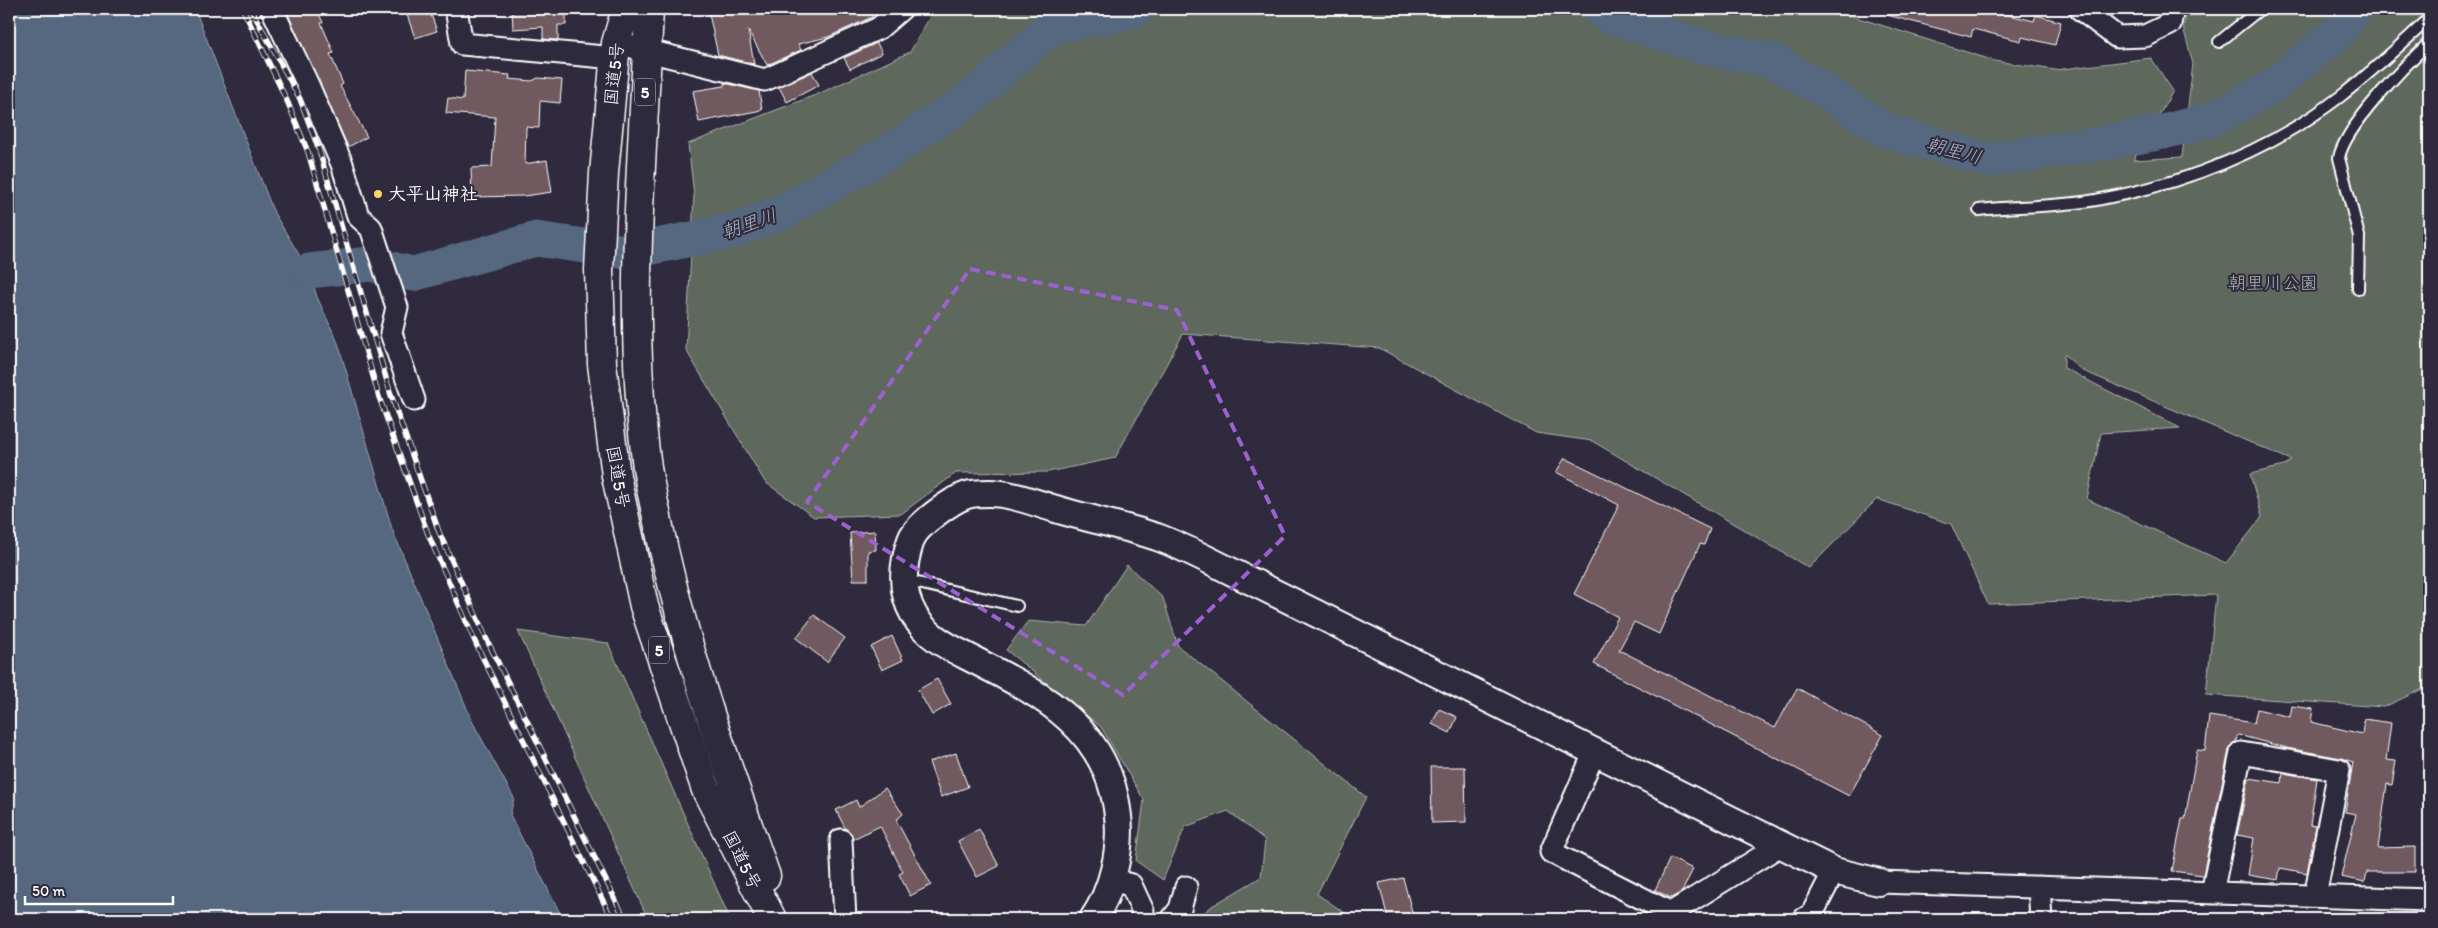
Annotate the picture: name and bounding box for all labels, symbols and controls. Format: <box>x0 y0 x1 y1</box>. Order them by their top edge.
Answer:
street label: 国道5号 <box>600 41 628 107</box>
road number: 5 <box>635 78 655 105</box>
water label: 朝里川 <box>1923 132 1984 169</box>
place label: 大平山神社 <box>388 183 478 205</box>
marker: 大平山神社 <box>372 188 384 200</box>
water label: 朝里川 <box>718 203 780 244</box>
park label: 朝里川公園 <box>2228 272 2318 294</box>
street label: 国道5号 <box>602 444 634 510</box>
road number: 5 <box>649 636 669 664</box>
street label: 国道5号 <box>718 827 766 893</box>
scale bar <box>25 873 172 905</box>
text: 50 m <box>32 882 65 900</box>

